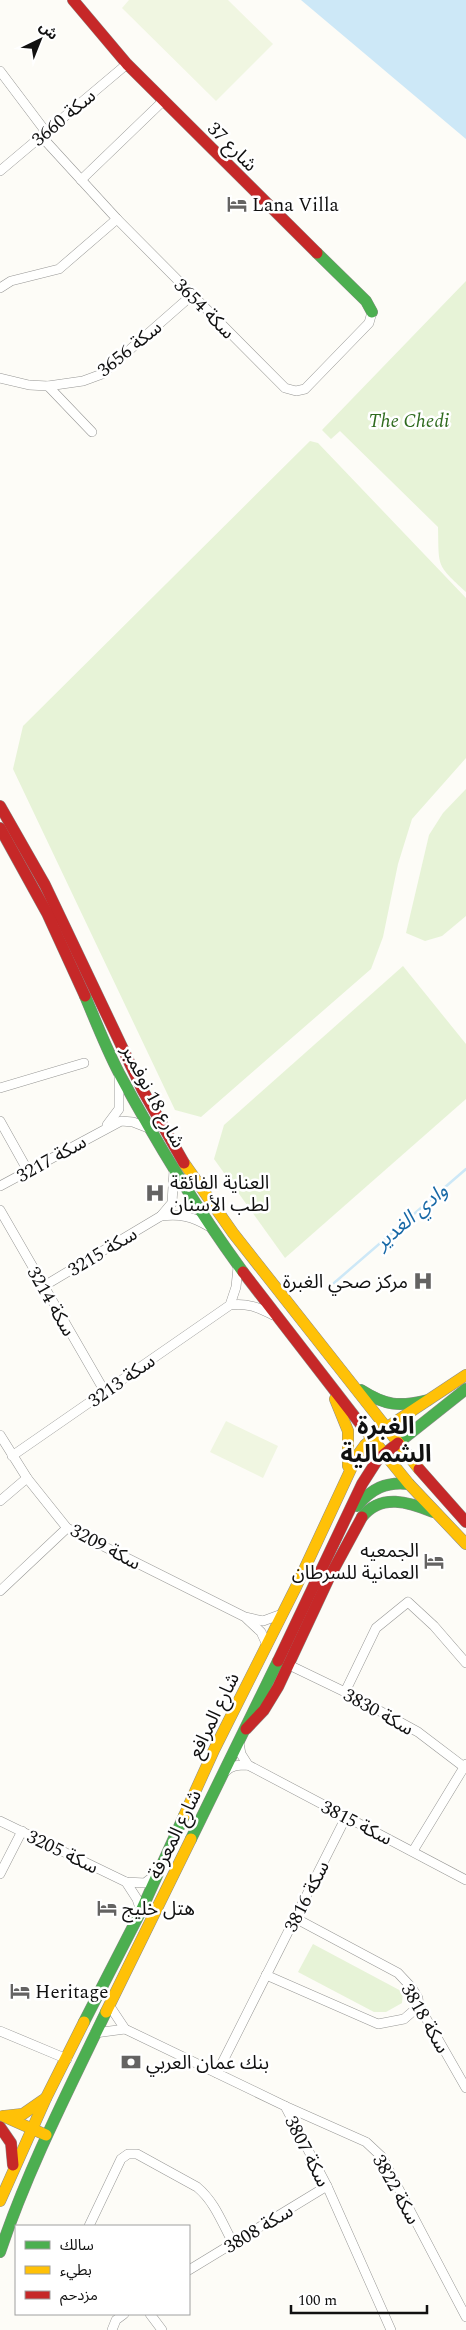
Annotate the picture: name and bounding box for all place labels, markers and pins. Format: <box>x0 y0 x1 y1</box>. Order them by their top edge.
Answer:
place label: Lana Villa <box>252 191 339 220</box>
hotel icon: Lana Villa <box>226 193 248 215</box>
place label: العناية الفائقة لطب الأسنان <box>170 1169 269 1220</box>
hospital icon: العناية الفائقة لطب الأسنان <box>144 1182 166 1204</box>
place label: مركز صحي الغبرة <box>283 1268 408 1297</box>
hospital icon: مركز صحي الغبرة <box>412 1270 434 1292</box>
place label: الجمعيه العمانية للسرطان <box>292 1537 419 1588</box>
hotel icon: الجمعيه العمانية للسرطان <box>423 1550 445 1572</box>
place label: هتل خلیج <box>122 1895 195 1924</box>
hotel icon: هتل خلیج <box>96 1897 118 1919</box>
place label: Heritage <box>35 1978 108 2007</box>
hotel icon: Heritage <box>9 1980 31 2002</box>
place label: بنك عمان العربي <box>146 2049 269 2078</box>
bank icon: بنك عمان العربي <box>120 2051 142 2073</box>

